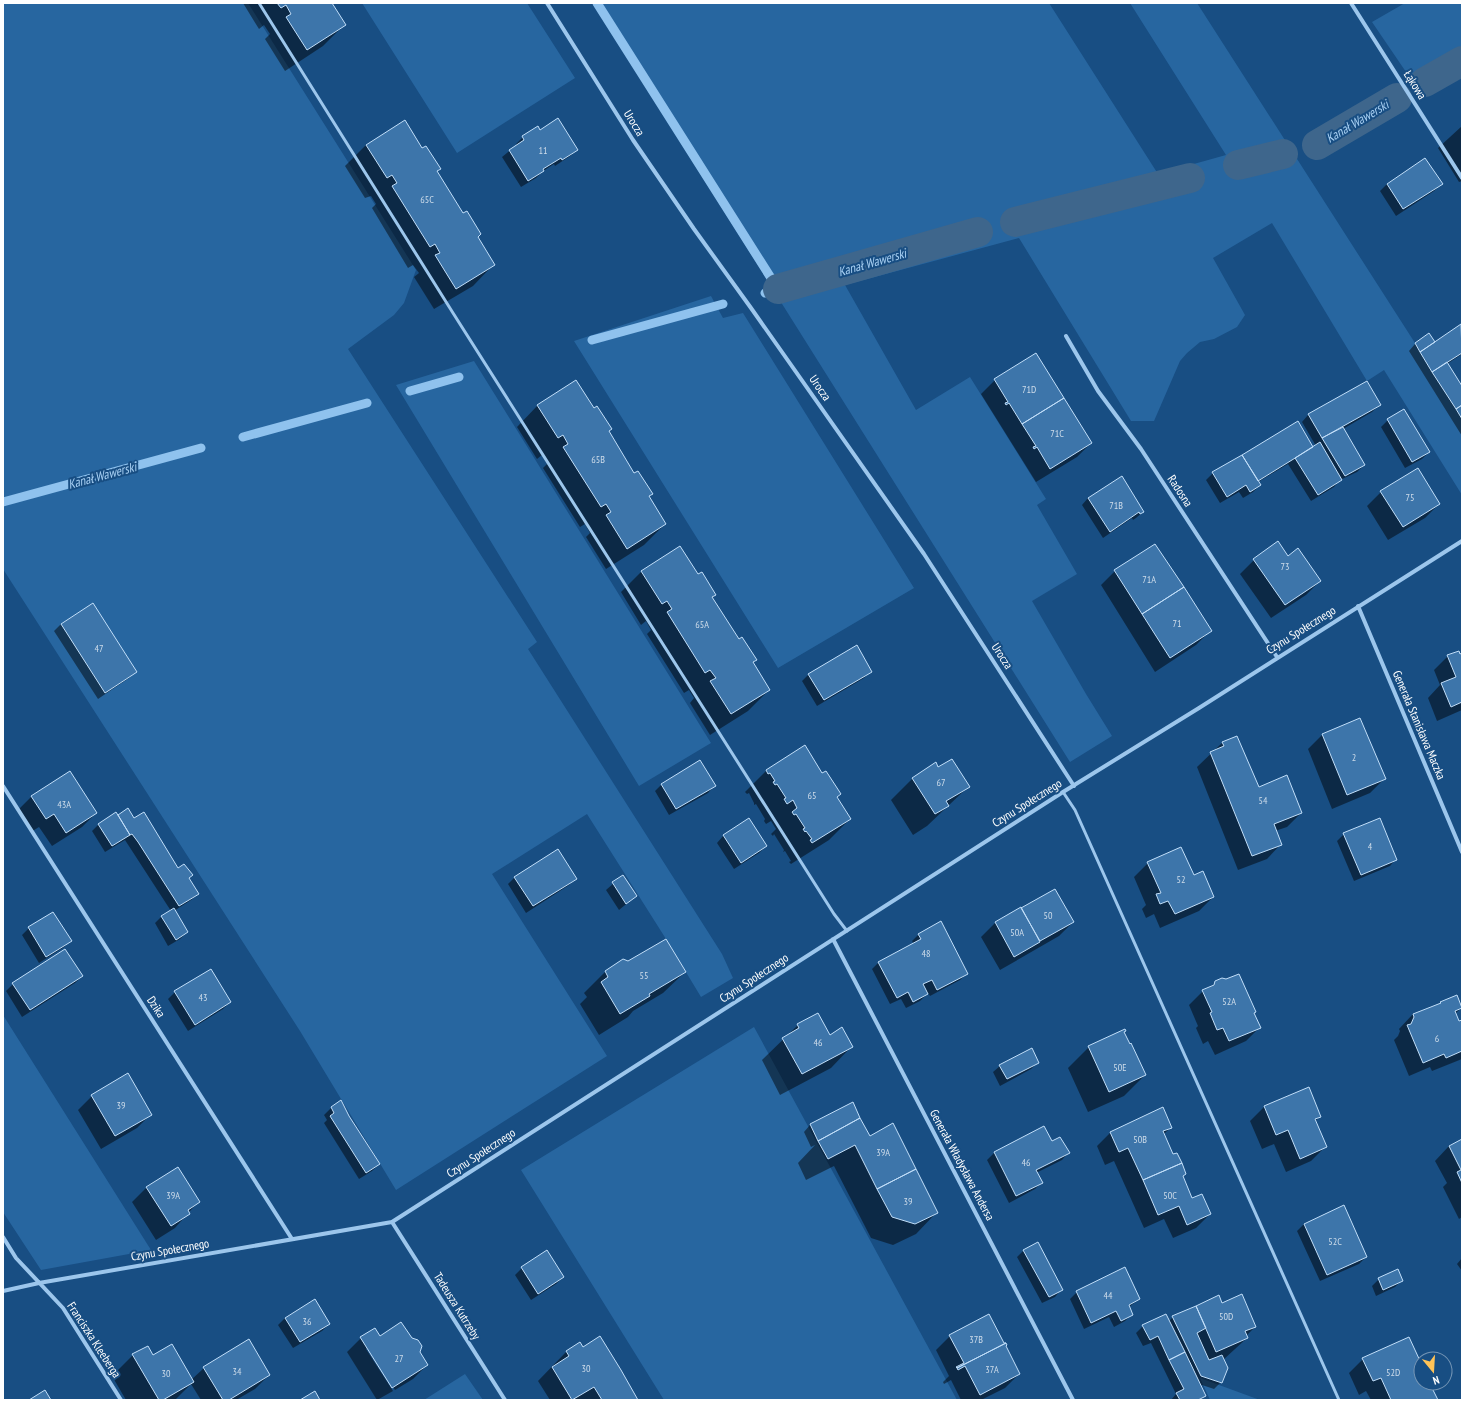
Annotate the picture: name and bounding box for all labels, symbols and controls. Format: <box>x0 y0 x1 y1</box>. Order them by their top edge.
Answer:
street label: Łąkowa <box>1401 68 1430 102</box>
water label: Kanał Wawerski <box>1323 95 1394 147</box>
street label: Urocza <box>621 107 648 139</box>
house number: 11 <box>539 144 548 157</box>
house number: 65C <box>420 193 434 206</box>
water label: Kanał Wawerski <box>836 244 910 280</box>
street label: Urocza <box>806 372 835 404</box>
house number: 71D <box>1022 383 1036 396</box>
house number: 71C <box>1050 427 1064 440</box>
house number: 65B <box>591 453 605 466</box>
water label: Kanał Wawerski <box>66 458 140 493</box>
street label: Radosna <box>1165 472 1196 510</box>
house number: 75 <box>1406 491 1415 504</box>
house number: 71B <box>1109 499 1123 512</box>
house number: 73 <box>1281 560 1290 573</box>
house number: 71A <box>1142 573 1156 586</box>
street label: Czynu Społecznego <box>1263 602 1338 657</box>
house number: 71 <box>1173 617 1182 630</box>
house number: 65A <box>695 618 709 631</box>
street label: Urocza <box>989 640 1016 672</box>
house number: 47 <box>95 642 104 655</box>
street label: Generała Stanisława Maczka <box>1390 668 1449 782</box>
house number: 2 <box>1352 751 1356 764</box>
street label: Czynu Społecznego <box>989 775 1064 830</box>
house number: 67 <box>937 776 946 789</box>
house number: 65 <box>808 789 817 802</box>
house number: 54 <box>1259 794 1268 807</box>
house number: 43A <box>57 798 71 811</box>
house number: 4 <box>1368 840 1373 853</box>
house number: 52 <box>1177 873 1186 886</box>
house number: 50 <box>1044 909 1053 922</box>
house number: 50A <box>1010 926 1024 939</box>
house number: 48 <box>922 947 931 960</box>
street label: Czynu Społecznego <box>716 950 791 1005</box>
house number: 55 <box>640 969 649 982</box>
house number: 43 <box>199 991 208 1004</box>
street label: Dzika <box>144 993 169 1020</box>
house number: 52A <box>1222 995 1236 1008</box>
house number: 6 <box>1435 1032 1440 1045</box>
house number: 46 <box>814 1036 823 1049</box>
house number: 50E <box>1113 1061 1127 1074</box>
house number: 39 <box>117 1099 126 1112</box>
street label: Generała Władysława Andersa <box>927 1107 998 1223</box>
street label: Czynu Społecznego <box>443 1125 518 1180</box>
house number: 50B <box>1133 1133 1147 1146</box>
house number: 39A <box>876 1146 890 1159</box>
house number: 46 <box>1022 1156 1031 1169</box>
house number: 39A <box>166 1189 180 1202</box>
house number: 50C <box>1163 1189 1177 1202</box>
house number: 39 <box>904 1195 913 1208</box>
street label: Czynu Społecznego <box>130 1235 210 1264</box>
house number: 52C <box>1328 1235 1342 1248</box>
street label: Tadeusza Kutrzeby <box>431 1269 484 1343</box>
house number: 44 <box>1104 1289 1113 1302</box>
street label: Franciszka Kleeberga <box>64 1299 125 1381</box>
house number: 50D <box>1219 1310 1233 1323</box>
house number: 36 <box>303 1315 312 1328</box>
house number: 37B <box>969 1333 983 1346</box>
north arrow <box>1413 1351 1453 1391</box>
house number: 27 <box>395 1352 404 1365</box>
house number: 30 <box>582 1362 591 1375</box>
house number: 37A <box>985 1363 999 1376</box>
house number: 34 <box>233 1365 242 1378</box>
house number: 52D <box>1386 1366 1400 1379</box>
house number: 30 <box>162 1367 171 1380</box>
text: N <box>1431 1373 1441 1388</box>

